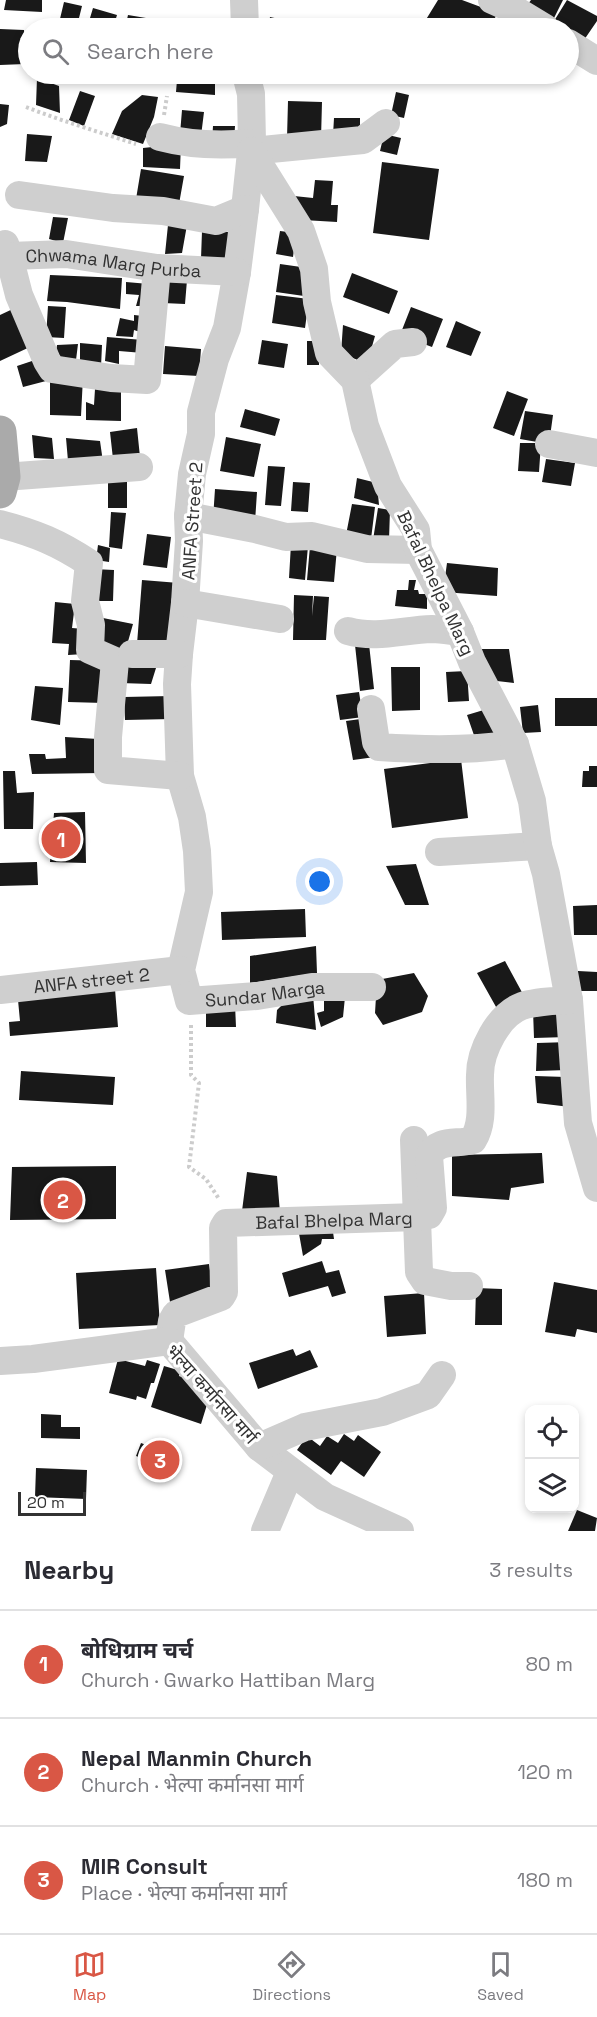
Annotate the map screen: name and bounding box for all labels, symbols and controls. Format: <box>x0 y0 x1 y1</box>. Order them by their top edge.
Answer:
search box <box>18 18 579 84</box>
icon: search <box>39 35 72 68</box>
text: Search here <box>87 37 214 65</box>
street label: Chwama Marg Purba <box>25 242 202 282</box>
street label: ANFA Street 2 <box>176 461 208 581</box>
street label: Bafal Bhelpa Marg <box>392 507 480 659</box>
pin: 1 <box>42 816 80 862</box>
your location <box>305 867 334 896</box>
street label: ANFA street 2 <box>32 962 151 998</box>
street label: Sundar Marga <box>204 975 325 1011</box>
pin: 2 <box>44 1178 82 1222</box>
street label: Bafal Bhelpa Marg <box>255 1206 413 1234</box>
street label: भेल्पा कर्मानसा मार्ग <box>161 1339 263 1449</box>
map controls <box>525 1405 579 1513</box>
button: locate <box>525 1405 579 1459</box>
pin: 3 <box>140 1438 180 1482</box>
button: layers <box>525 1459 579 1513</box>
scale bar <box>18 1489 86 1516</box>
text: 20 m <box>27 1492 65 1513</box>
text: Nearby <box>24 1553 114 1587</box>
text: 3 results <box>489 1557 573 1583</box>
text: बोधिग्राम चर्च <box>81 1636 193 1664</box>
text: 1 <box>39 1651 48 1677</box>
text: 80 m <box>525 1651 573 1677</box>
text: Church · Gwarko Hattiban Marg <box>81 1667 375 1693</box>
text: Nepal Manmin Church <box>81 1744 312 1772</box>
text: 2 <box>38 1759 49 1785</box>
text: 120 m <box>517 1759 573 1785</box>
text: Church · भेल्पा कर्मानसा मार्ग <box>81 1772 304 1798</box>
text: MIR Consult <box>81 1852 208 1880</box>
text: 3 <box>37 1867 50 1893</box>
text: 180 m <box>517 1867 573 1893</box>
text: Place · भेल्पा कर्मानसा मार्ग <box>81 1880 287 1906</box>
tab: Map <box>73 1948 106 2005</box>
tab: Directions <box>253 1948 331 2005</box>
tab: Saved <box>477 1948 524 2005</box>

